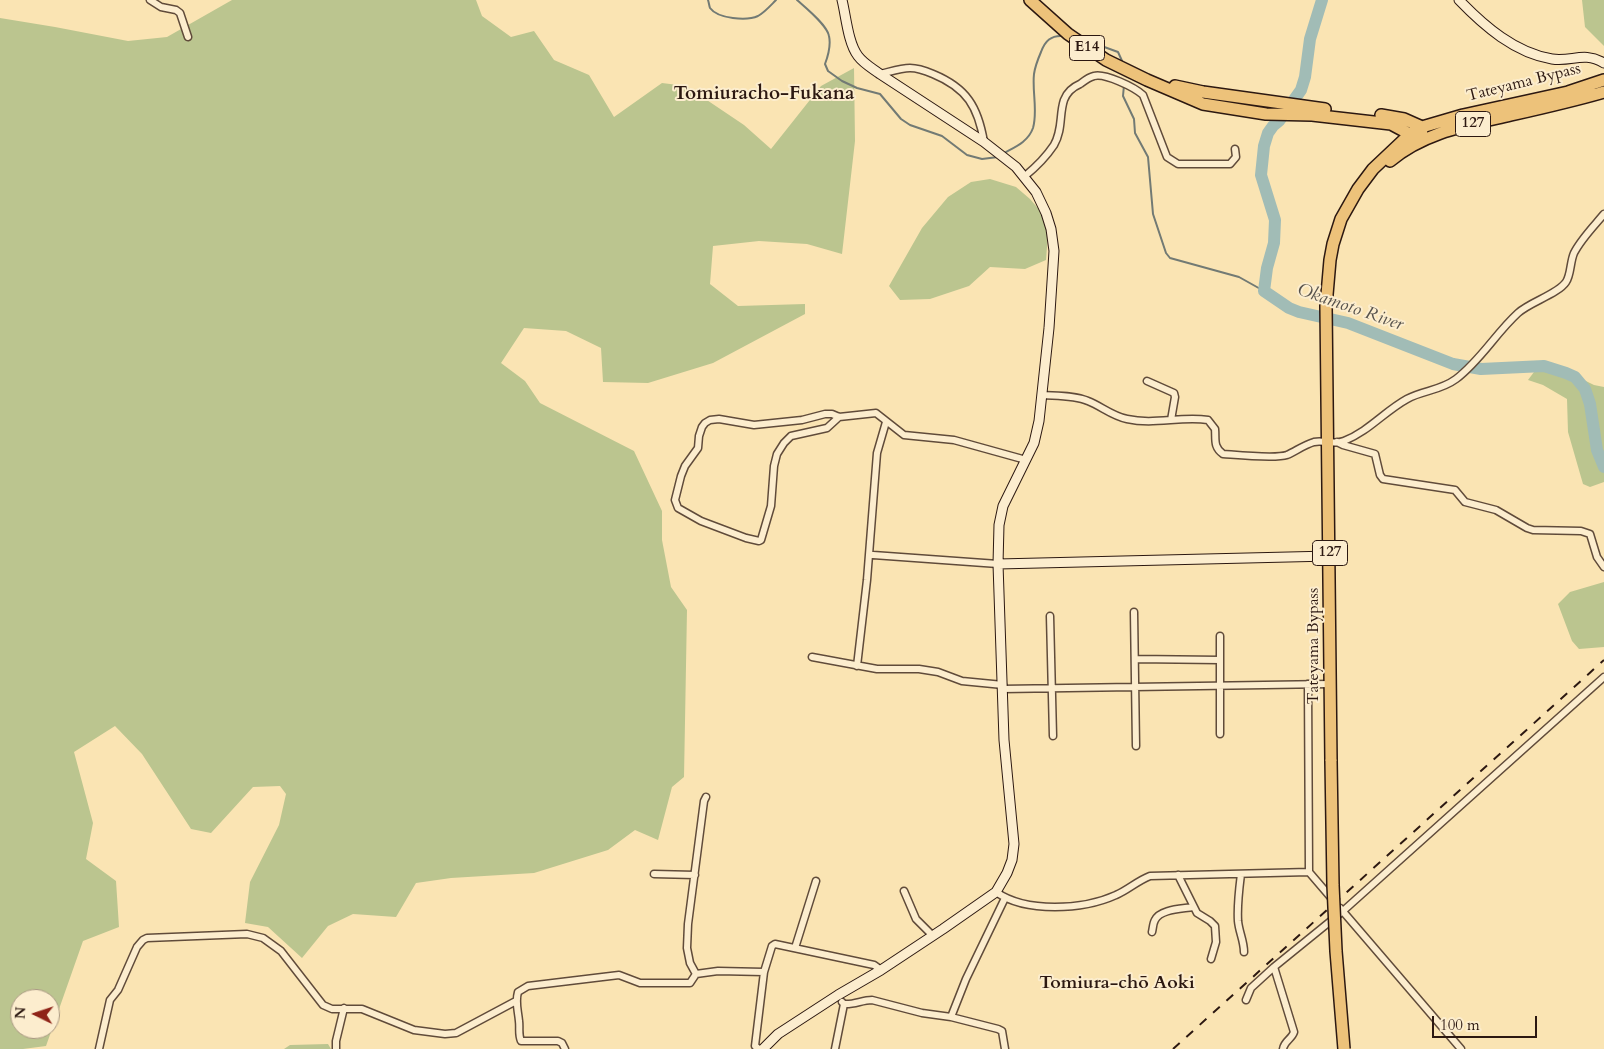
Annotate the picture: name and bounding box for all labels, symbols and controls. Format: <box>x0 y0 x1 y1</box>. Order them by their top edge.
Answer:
road number: E14 <box>1070 36 1104 60</box>
street label: Tateyama Bypass <box>1465 60 1583 106</box>
district label: Tomiuracho-Fukana <box>674 84 854 106</box>
road number: 127 <box>1456 112 1490 136</box>
water label: Okamoto River <box>1294 280 1406 336</box>
road number: 127 <box>1312 540 1348 566</box>
street label: Tateyama Bypass <box>1304 588 1324 704</box>
district label: Tomiura-chō Aoki <box>1039 973 1195 995</box>
north arrow <box>10 989 60 1039</box>
text: N <box>11 1006 30 1020</box>
scale bar <box>1434 1006 1539 1038</box>
text: 100 m <box>1440 1015 1480 1035</box>

